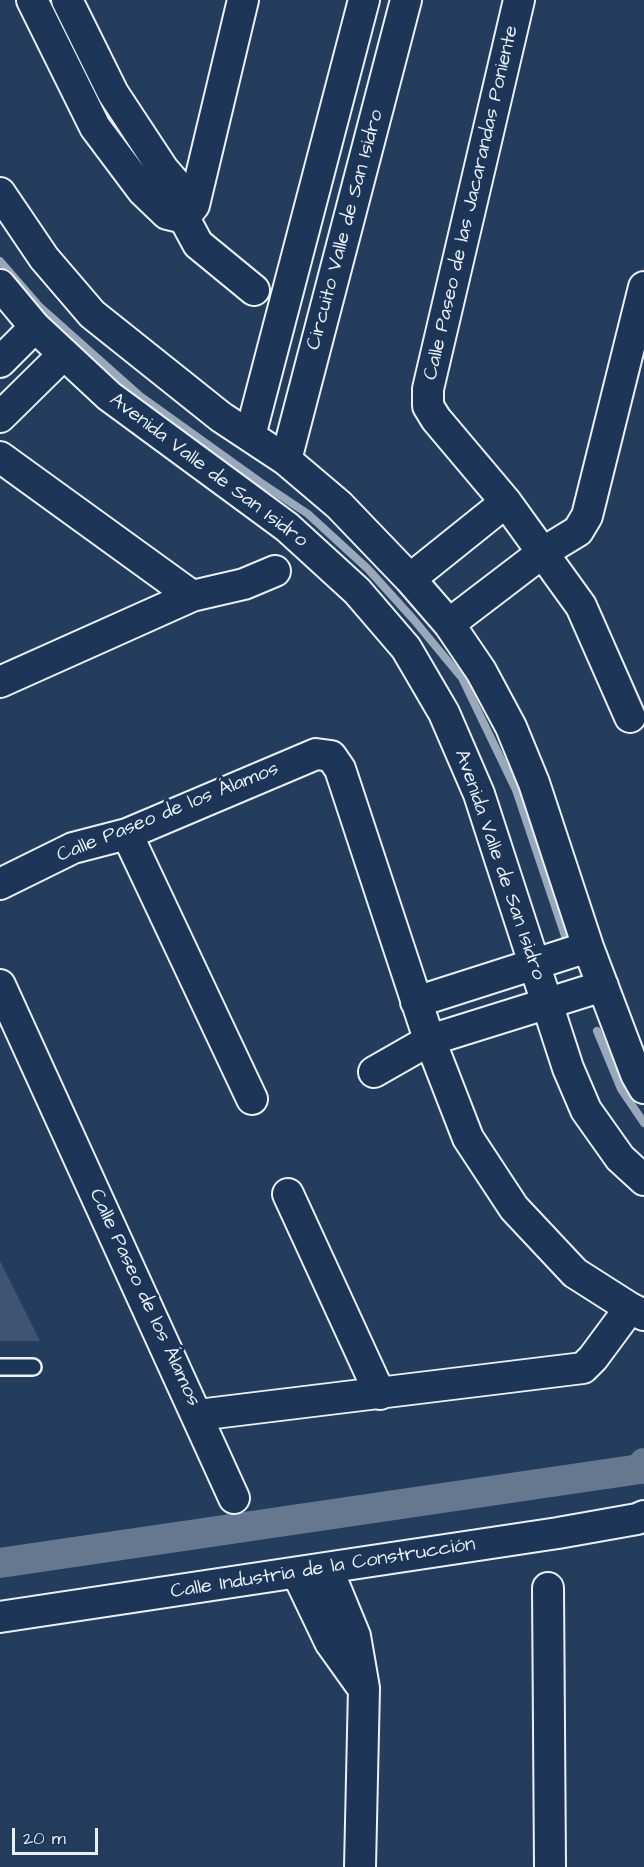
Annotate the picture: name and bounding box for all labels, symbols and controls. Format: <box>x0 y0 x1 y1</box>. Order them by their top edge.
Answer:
street label: Calle Paseo de las Jacarandas Poniente <box>419 23 525 383</box>
street label: Circuito Valle de San Isidro <box>302 107 390 353</box>
street label: Avenida Valle de San Isidro <box>104 389 312 553</box>
street label: Avenida Valle de San Isidro <box>448 747 550 983</box>
street label: Calle Paseo de los Álamos <box>54 757 282 869</box>
street label: Calle Paseo de los Álamos <box>83 1186 205 1410</box>
street label: Calle Industria de la Construcción <box>169 1533 477 1605</box>
scale bar <box>15 1816 100 1854</box>
text: 20 m <box>23 1826 66 1851</box>

